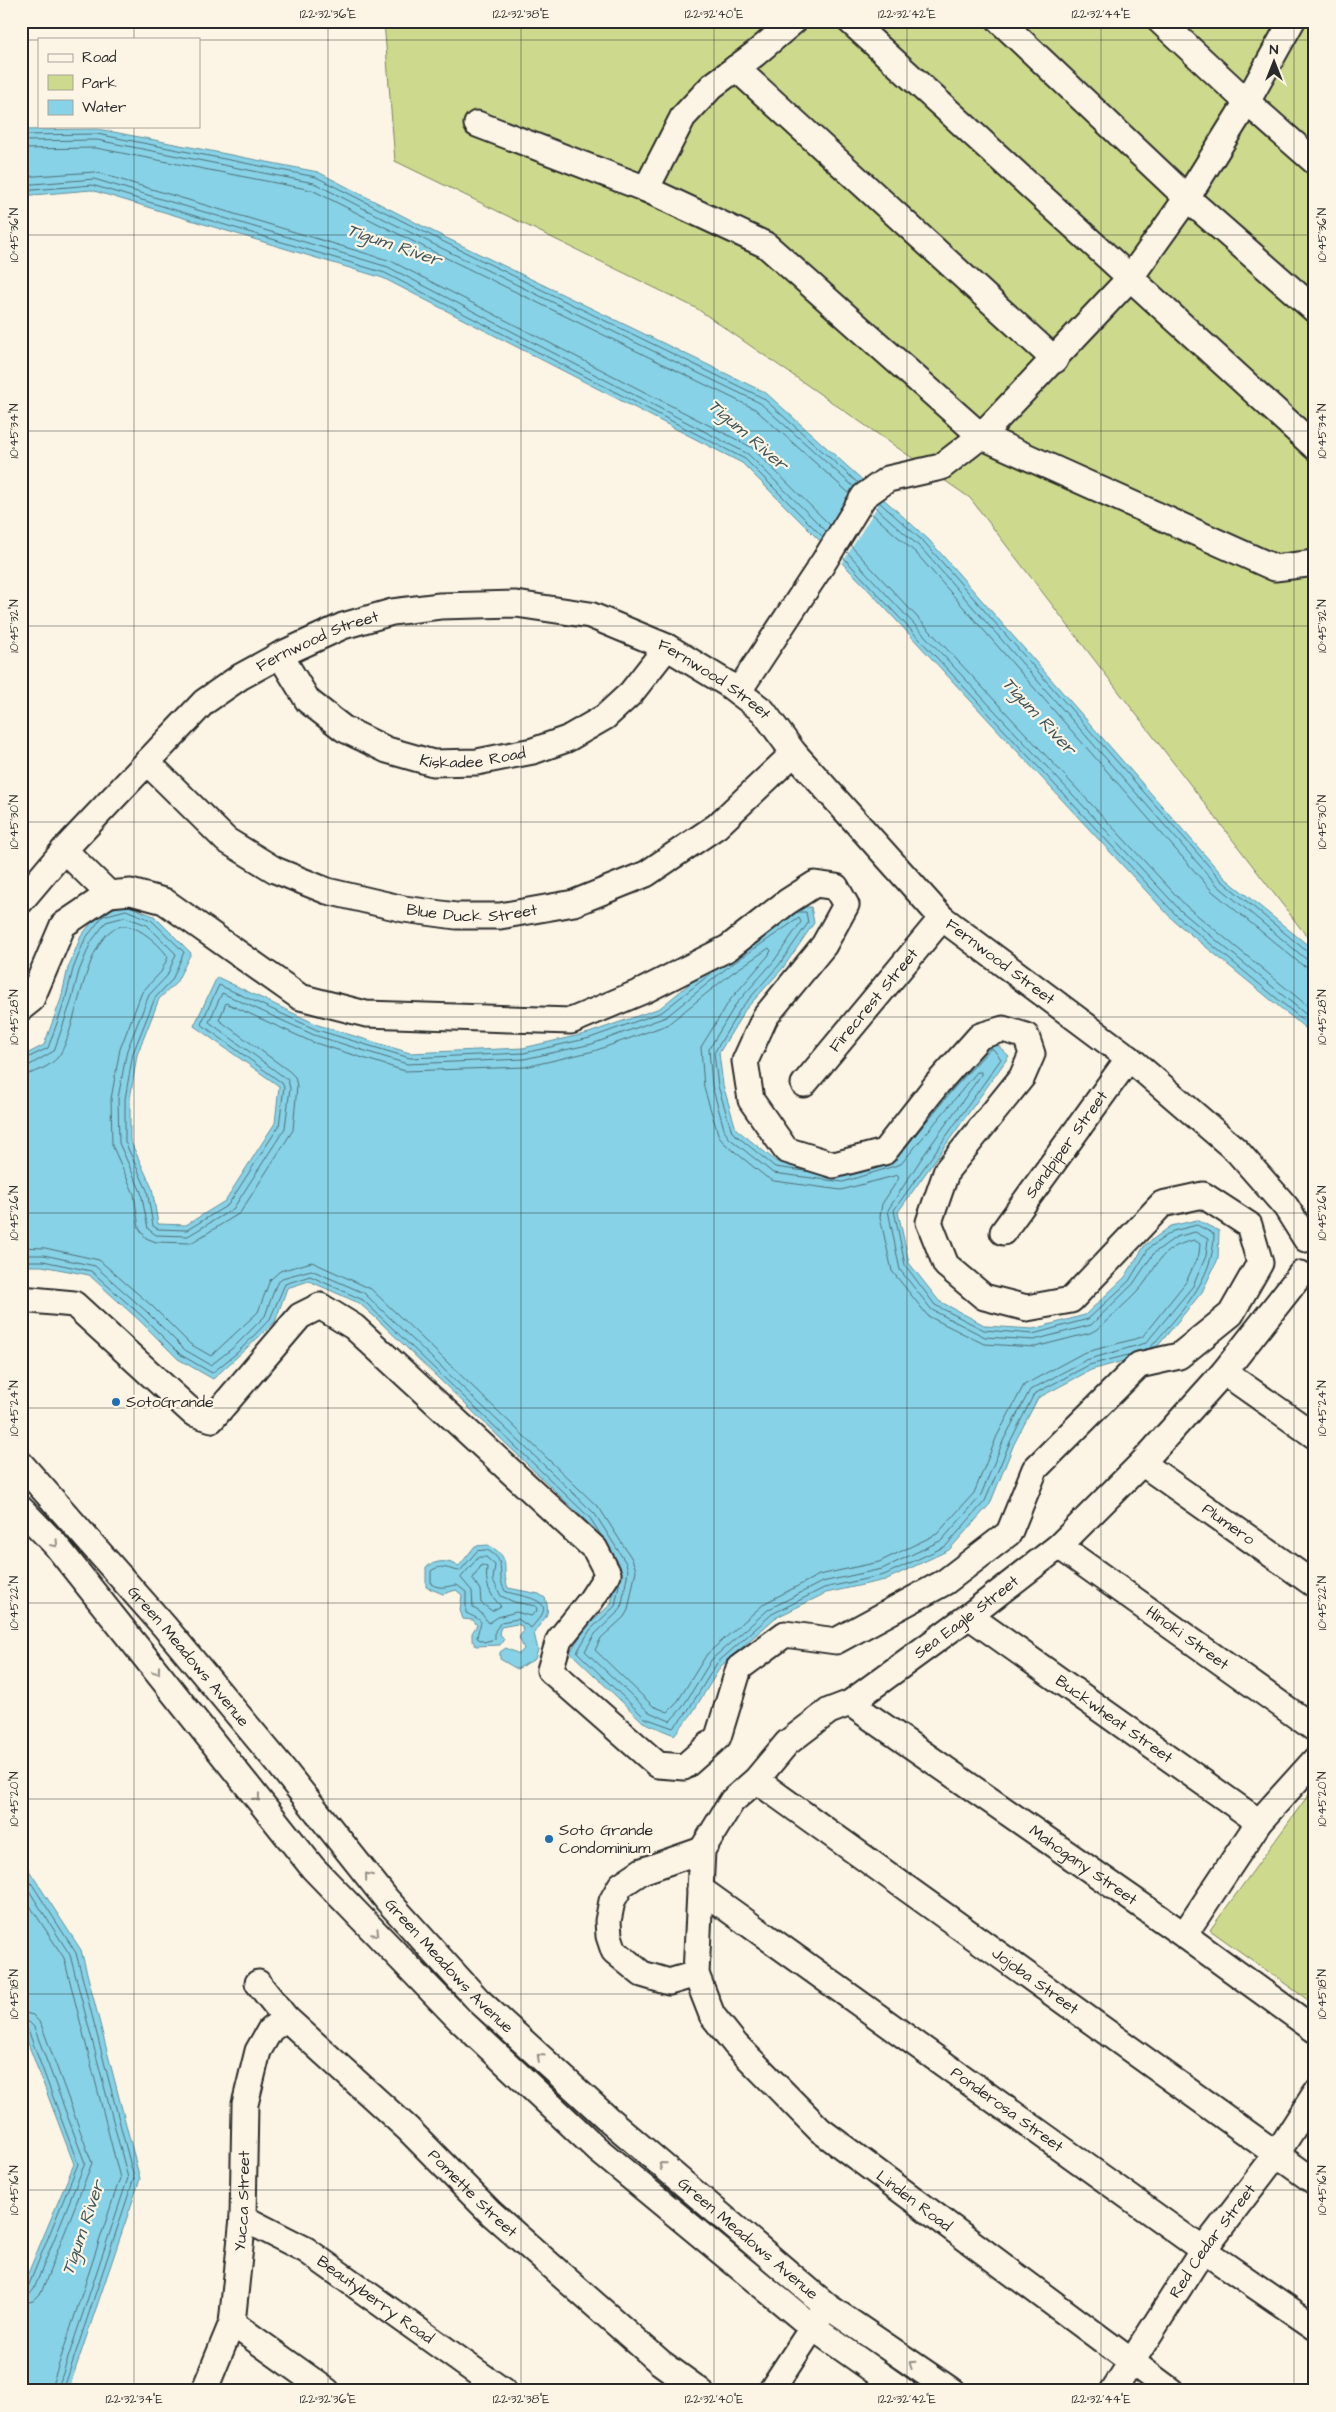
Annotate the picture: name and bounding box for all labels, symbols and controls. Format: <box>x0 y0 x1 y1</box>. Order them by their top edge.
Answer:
text: 122°32'36"E <box>300 6 356 23</box>
text: 122°32'38"E <box>493 6 549 23</box>
text: 122°32'40"E <box>685 6 743 23</box>
text: 122°32'42"E <box>878 6 936 23</box>
text: 122°32'44"E <box>1071 6 1131 23</box>
legend <box>38 38 200 128</box>
north arrow <box>1248 38 1298 88</box>
text: N <box>1270 40 1279 60</box>
text: Road <box>82 47 117 68</box>
text: Park <box>82 73 117 94</box>
text: Water <box>82 97 126 118</box>
text: 10°45'36"N <box>6 207 23 262</box>
text: 10°45'36"N <box>1314 207 1331 262</box>
water label: Tigum River <box>343 217 446 274</box>
water label: Tigum River <box>702 393 795 479</box>
text: 10°45'34"N <box>6 403 23 458</box>
text: 10°45'34"N <box>1314 403 1331 458</box>
text: 10°45'32"N <box>6 599 23 653</box>
text: 10°45'32"N <box>1314 599 1331 653</box>
street label: Fernwood Street <box>252 605 382 677</box>
street label: Fernwood Street <box>655 634 777 724</box>
water label: Tigum River <box>996 672 1083 763</box>
street label: Kiskadee Road <box>417 742 527 774</box>
text: 10°45'30"N <box>6 794 23 849</box>
text: 10°45'30"N <box>1314 794 1331 849</box>
street label: Blue Duck Street <box>405 898 539 927</box>
street label: Fernwood Street <box>941 913 1060 1010</box>
street label: Firecrest Street <box>824 943 924 1057</box>
text: 10°45'28"N <box>6 989 23 1045</box>
text: 10°45'28"N <box>1314 989 1331 1045</box>
street label: Sandpiper Street <box>1020 1086 1113 1203</box>
text: 10°45'26"N <box>6 1185 23 1241</box>
text: 10°45'26"N <box>1314 1185 1331 1241</box>
text: 10°45'24"N <box>6 1380 23 1436</box>
text: 10°45'24"N <box>1314 1380 1331 1436</box>
place label: SotoGrande <box>126 1391 214 1413</box>
marker: SotoGrande <box>110 1396 122 1408</box>
street label: Plumero <box>1198 1498 1259 1550</box>
one-way arrow <box>49 1538 58 1547</box>
street label: Sea Eagle Street <box>909 1570 1024 1664</box>
text: 10°45'22"N <box>6 1575 23 1630</box>
text: 10°45'22"N <box>1314 1575 1331 1630</box>
street label: Green Meadows Avenue <box>123 1581 255 1732</box>
street label: Hinoki Street <box>1142 1601 1234 1675</box>
one-way arrow <box>151 1665 159 1674</box>
street label: Buckwheat Street <box>1051 1670 1178 1769</box>
text: 10°45'20"N <box>6 1771 23 1827</box>
text: 10°45'20"N <box>1314 1771 1331 1827</box>
one-way arrow <box>252 1792 260 1801</box>
place label: Soto Grande Condominium <box>559 1819 653 1859</box>
street label: Mahogany Street <box>1025 1820 1142 1911</box>
marker: Soto Grande Condominium <box>543 1833 555 1845</box>
one-way arrow <box>366 1873 374 1882</box>
street label: Green Meadows Avenue <box>380 1894 519 2038</box>
one-way arrow <box>370 1928 379 1937</box>
street label: Jojoba Street <box>987 1942 1084 2020</box>
text: 10°45'18"N <box>6 1969 23 2019</box>
text: 10°45'18"N <box>1314 1969 1331 2019</box>
one-way arrow <box>537 2054 546 2063</box>
street label: Ponderosa Street <box>946 2061 1068 2158</box>
street label: Pomette Street <box>423 2144 523 2243</box>
street label: Yucca Street <box>229 2150 255 2252</box>
one-way arrow <box>658 2162 667 2171</box>
text: 10°45'16"N <box>6 2165 23 2215</box>
street label: Linden Road <box>872 2165 956 2237</box>
text: 10°45'16"N <box>1314 2165 1331 2215</box>
street label: Green Meadows Avenue <box>673 2172 823 2305</box>
water label: Tigum River <box>55 2176 112 2279</box>
street label: Red Cedar Street <box>1164 2179 1261 2302</box>
street label: Beautyberry Road <box>313 2250 438 2349</box>
one-way arrow <box>908 2360 917 2370</box>
text: 122°32'34"E <box>105 2391 163 2408</box>
text: 122°32'36"E <box>300 2391 356 2408</box>
text: 122°32'38"E <box>493 2391 549 2408</box>
text: 122°32'40"E <box>685 2391 743 2408</box>
text: 122°32'42"E <box>878 2391 936 2408</box>
text: 122°32'44"E <box>1071 2391 1131 2408</box>

